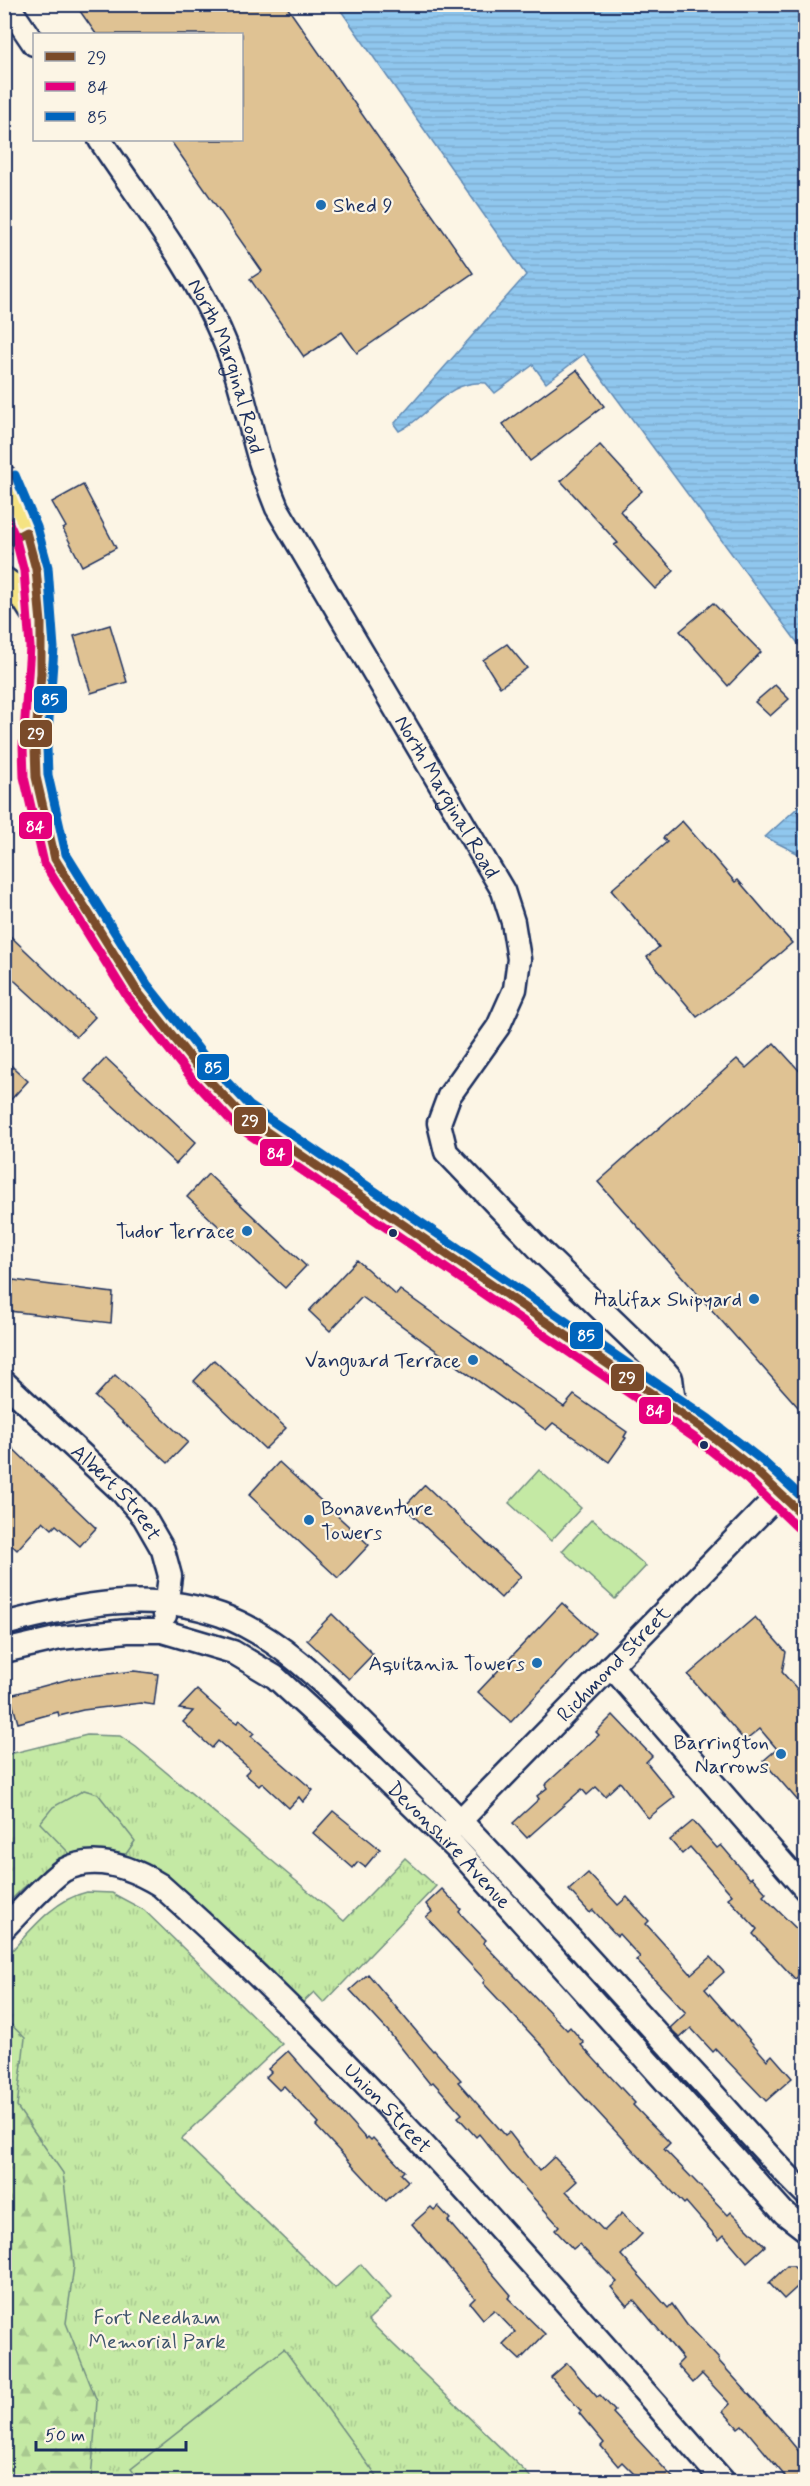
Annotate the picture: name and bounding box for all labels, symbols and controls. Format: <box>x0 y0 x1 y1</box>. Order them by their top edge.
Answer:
legend <box>33 33 243 141</box>
text: 29 <box>87 46 107 70</box>
text: 84 <box>87 76 108 100</box>
text: 85 <box>87 106 107 130</box>
place label: Shed 9 <box>333 192 393 220</box>
marker: Shed 9 <box>314 198 328 212</box>
street label: North Marginal Road <box>181 274 270 457</box>
line badge: 85 <box>33 685 68 714</box>
text: 85 <box>41 690 59 711</box>
street label: North Marginal Road <box>387 710 505 884</box>
line badge: 29 <box>19 719 53 748</box>
text: 29 <box>27 724 45 745</box>
line badge: 84 <box>18 811 53 840</box>
text: 84 <box>26 817 45 838</box>
line badge: 85 <box>196 1053 230 1081</box>
text: 85 <box>204 1058 222 1079</box>
line badge: 29 <box>233 1106 267 1135</box>
text: 29 <box>241 1111 259 1132</box>
line badge: 84 <box>259 1138 293 1167</box>
text: 84 <box>267 1144 286 1165</box>
place label: Tudor Terrace <box>116 1218 235 1246</box>
marker: Tudor Terrace <box>240 1224 254 1238</box>
unlabelled marker <box>387 1227 399 1239</box>
place label: Halifax Shipyard <box>594 1286 742 1314</box>
marker: Halifax Shipyard <box>747 1292 761 1306</box>
line badge: 85 <box>569 1321 604 1350</box>
text: 85 <box>577 1326 595 1347</box>
place label: Vanguard Terrace <box>305 1347 461 1376</box>
marker: Vanguard Terrace <box>466 1353 480 1367</box>
line badge: 29 <box>610 1363 645 1392</box>
text: 29 <box>618 1368 636 1389</box>
line badge: 84 <box>638 1396 672 1425</box>
text: 84 <box>646 1401 665 1422</box>
street label: Albert Street <box>64 1438 168 1546</box>
unlabelled marker <box>698 1439 710 1451</box>
place label: Bonaventure Towers <box>321 1495 433 1547</box>
marker: Bonaventure Towers <box>302 1513 316 1527</box>
street label: Richmond Street <box>551 1600 678 1729</box>
place label: Aquitania Towers <box>369 1650 525 1678</box>
marker: Aquitania Towers <box>530 1656 544 1670</box>
place label: Barrington Narrows <box>674 1729 769 1781</box>
marker: Barrington Narrows <box>774 1747 788 1761</box>
street label: Devonshire Avenue <box>380 1776 517 1915</box>
street label: Union Street <box>337 2057 437 2160</box>
park label: Fort Needham Memorial Park <box>88 2304 226 2356</box>
scale bar <box>36 2414 186 2452</box>
text: 50 m <box>45 2424 85 2448</box>

